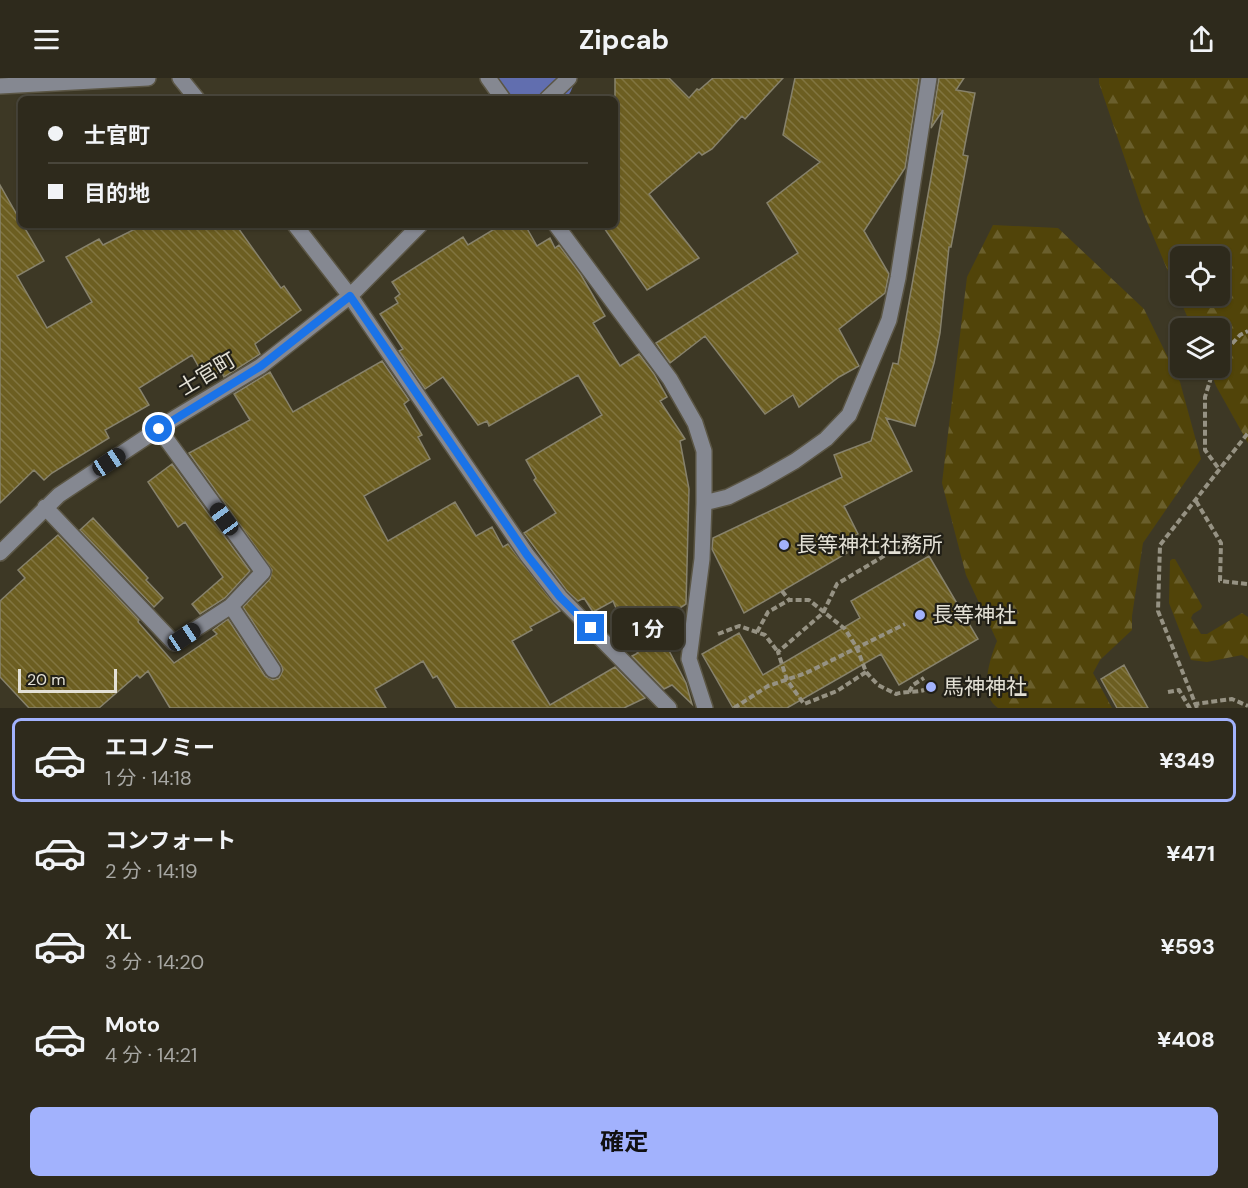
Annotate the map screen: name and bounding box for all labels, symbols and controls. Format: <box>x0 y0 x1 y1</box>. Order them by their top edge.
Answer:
text: Zipcab <box>579 22 669 57</box>
icon: menu <box>30 23 63 56</box>
icon: share <box>1185 23 1218 56</box>
text: 士官町 <box>84 121 150 150</box>
text: 目的地 <box>84 179 150 208</box>
map controls <box>1170 246 1230 378</box>
button: locate <box>1170 246 1230 306</box>
button: layers <box>1170 318 1230 378</box>
street label: 士官町 <box>173 346 241 402</box>
route start <box>145 415 172 442</box>
car <box>89 445 129 479</box>
car <box>206 499 242 539</box>
place label: 長等神社社務所 <box>796 531 943 559</box>
marker: 長等神社社務所 <box>777 538 791 552</box>
place label: 長等神社 <box>932 601 1016 629</box>
callout: 1 分 <box>612 607 684 649</box>
marker: 長等神社 <box>913 608 927 622</box>
route end <box>577 614 604 641</box>
text: 1 分 <box>632 616 664 642</box>
car <box>164 619 204 655</box>
scale bar <box>18 666 117 694</box>
text: 20 m <box>27 669 66 690</box>
place label: 馬神神社 <box>943 673 1027 701</box>
marker: 馬神神社 <box>924 680 938 694</box>
icon: car <box>33 733 87 787</box>
text: エコノミー <box>105 733 215 762</box>
text: ¥349 <box>1159 746 1215 775</box>
text: 1 分 · 14:18 <box>105 765 192 791</box>
icon: car <box>33 826 87 880</box>
text: コンフォート <box>105 826 236 855</box>
text: ¥471 <box>1166 839 1215 868</box>
text: 2 分 · 14:19 <box>105 858 198 884</box>
text: XL <box>105 917 132 946</box>
icon: car <box>33 919 87 973</box>
text: ¥593 <box>1160 932 1215 961</box>
text: 3 分 · 14:20 <box>105 949 204 975</box>
text: Moto <box>105 1010 160 1039</box>
icon: car <box>33 1012 87 1066</box>
text: ¥408 <box>1157 1025 1215 1054</box>
text: 4 分 · 14:21 <box>105 1042 197 1068</box>
button: 確定 <box>30 1107 1218 1176</box>

